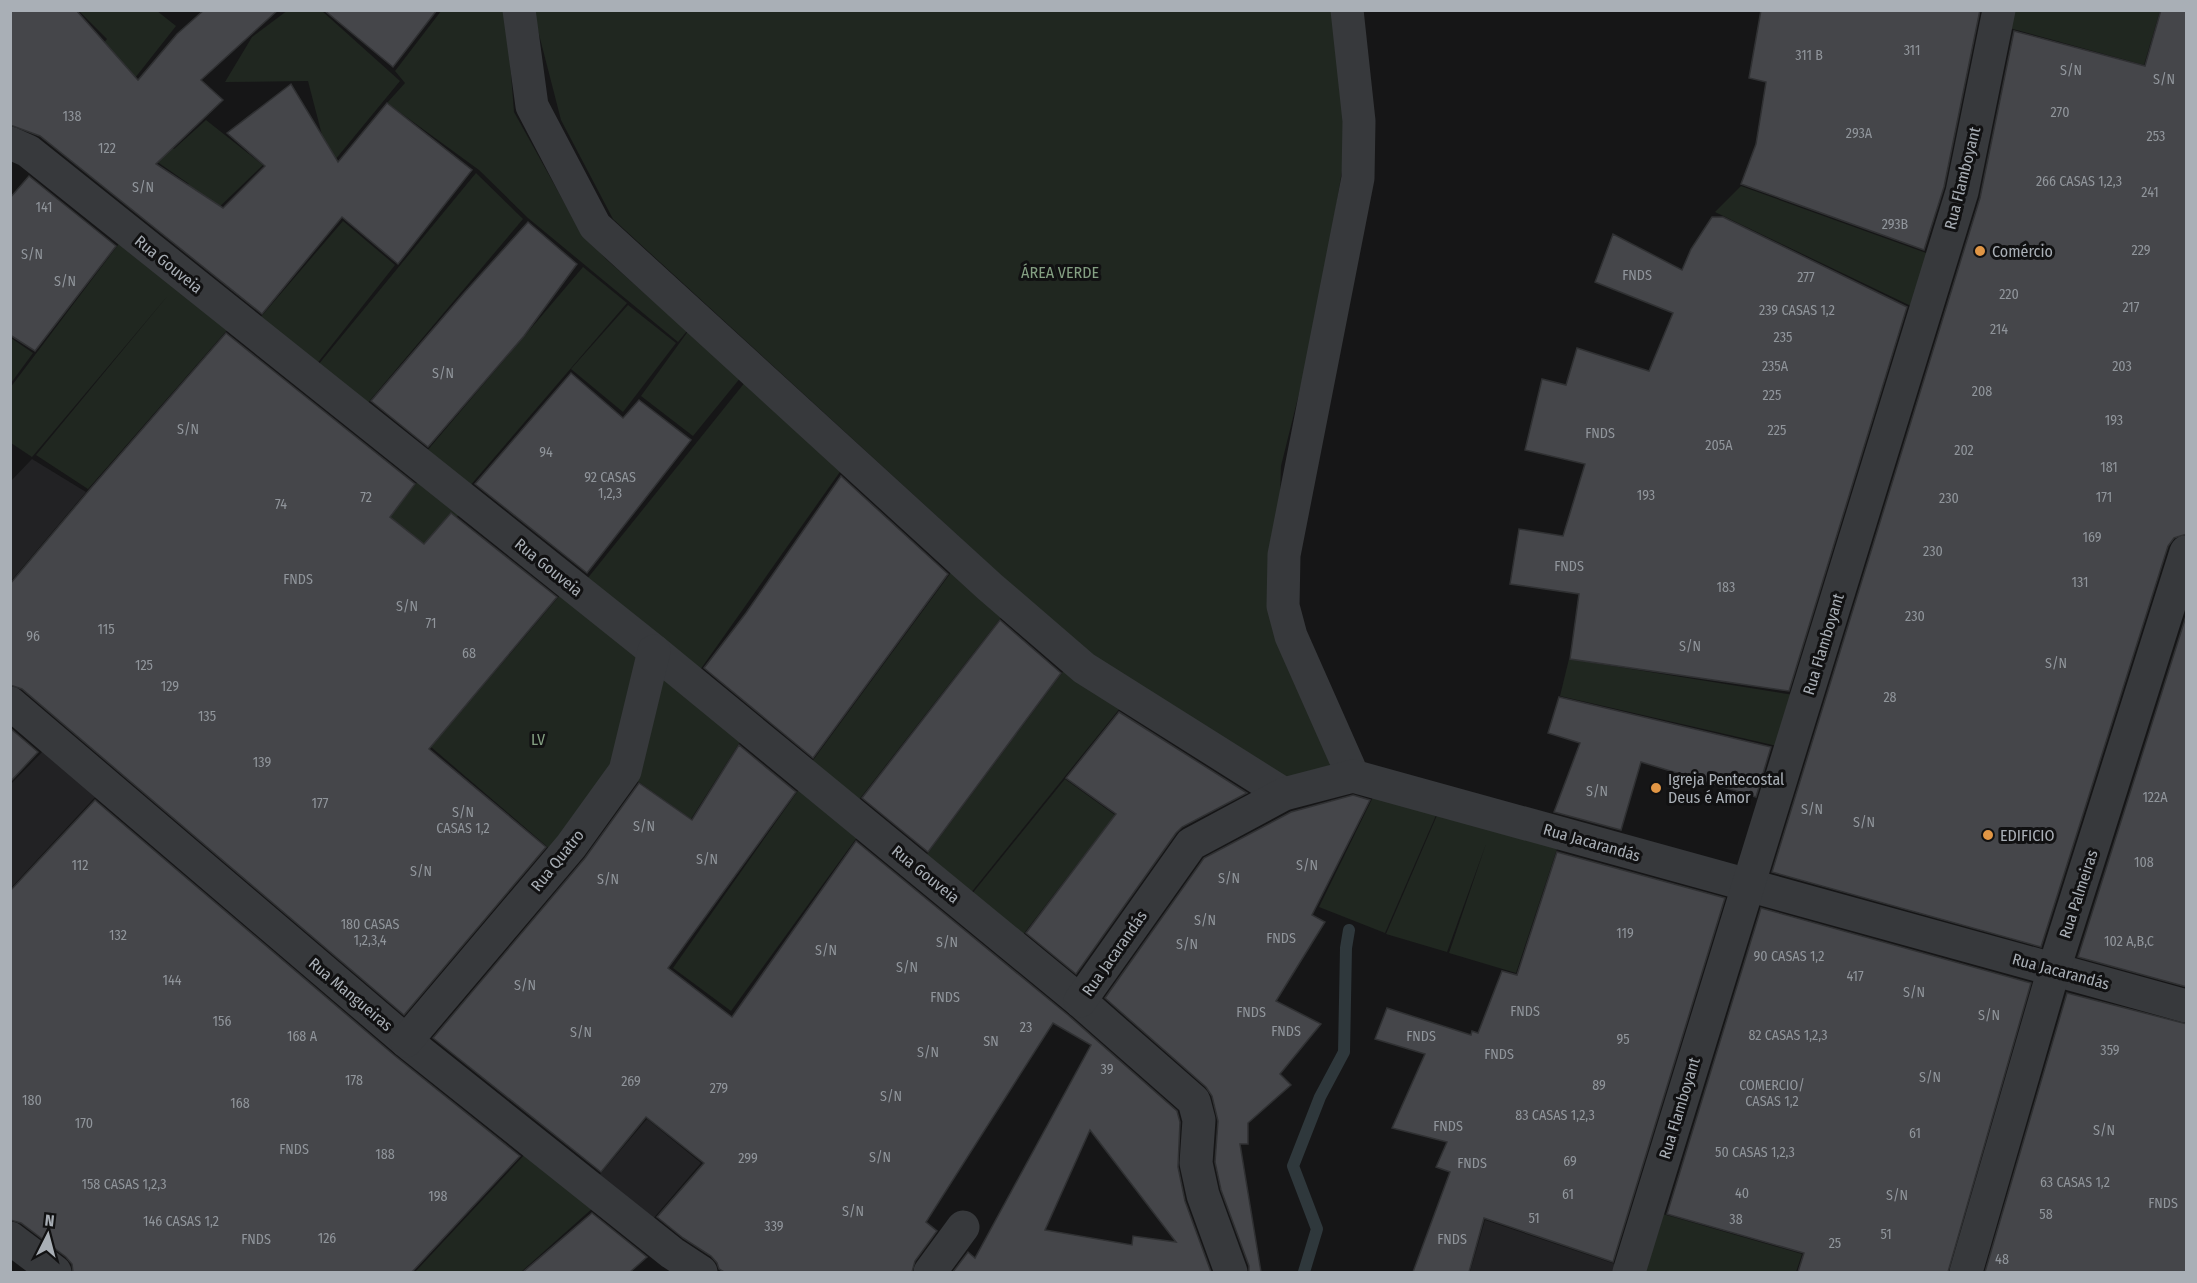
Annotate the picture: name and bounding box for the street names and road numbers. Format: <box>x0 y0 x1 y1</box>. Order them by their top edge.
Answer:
street label: Rua Flamboyant <box>1941 124 1985 231</box>
street label: Rua Gouveia <box>131 231 206 298</box>
street label: Rua Gouveia <box>511 534 586 601</box>
street label: Rua Flamboyant <box>1799 590 1848 697</box>
street label: Rua Jacarandás <box>1541 820 1643 865</box>
street label: Rua Quatro <box>527 826 588 895</box>
street label: Rua Gouveia <box>888 841 963 908</box>
street label: Rua Palmeiras <box>2055 847 2102 941</box>
street label: Rua Jacarandás <box>1078 907 1151 1000</box>
street label: Rua Jacarandás <box>2010 949 2112 994</box>
street label: Rua Mangueiras <box>305 954 397 1035</box>
street label: Rua Flamboyant <box>1655 1054 1704 1161</box>

